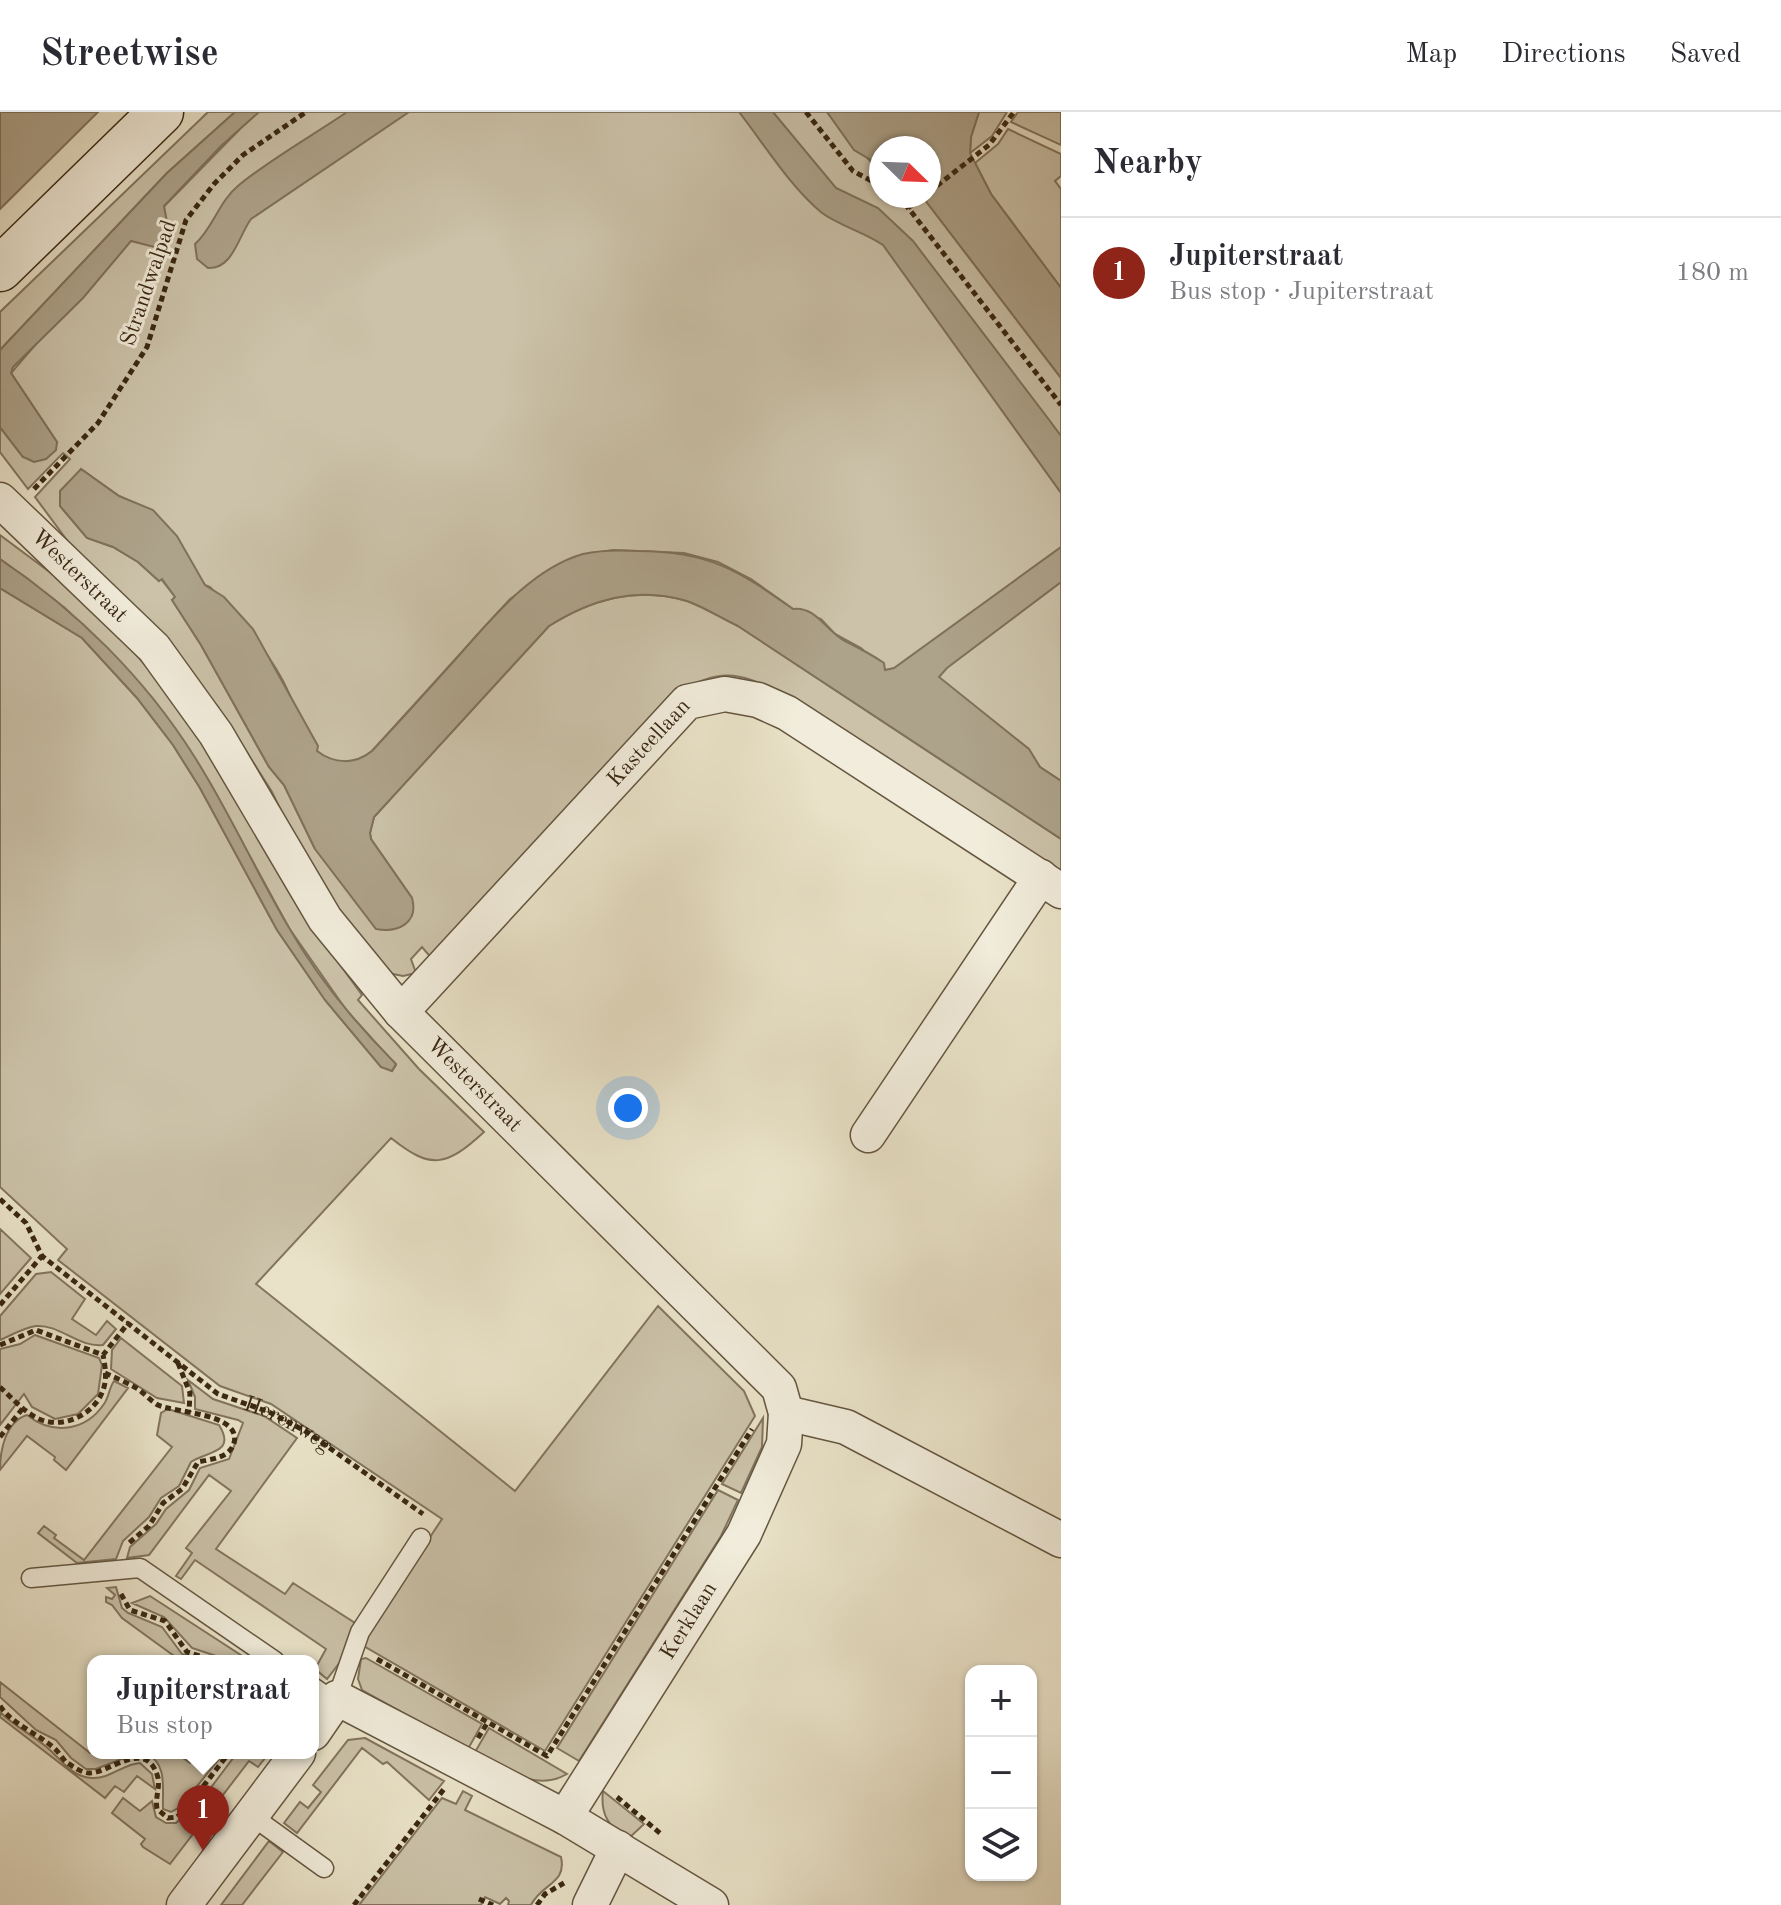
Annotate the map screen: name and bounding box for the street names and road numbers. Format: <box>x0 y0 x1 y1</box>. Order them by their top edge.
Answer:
street label: Strandwalpad <box>117 217 181 349</box>
street label: Westerstraat <box>27 525 132 627</box>
street label: Kasteellaan <box>604 695 695 791</box>
street label: Westerstraat <box>423 1034 526 1136</box>
street label: Herenweg <box>241 1393 336 1457</box>
street label: Kerklaan <box>657 1578 721 1664</box>

